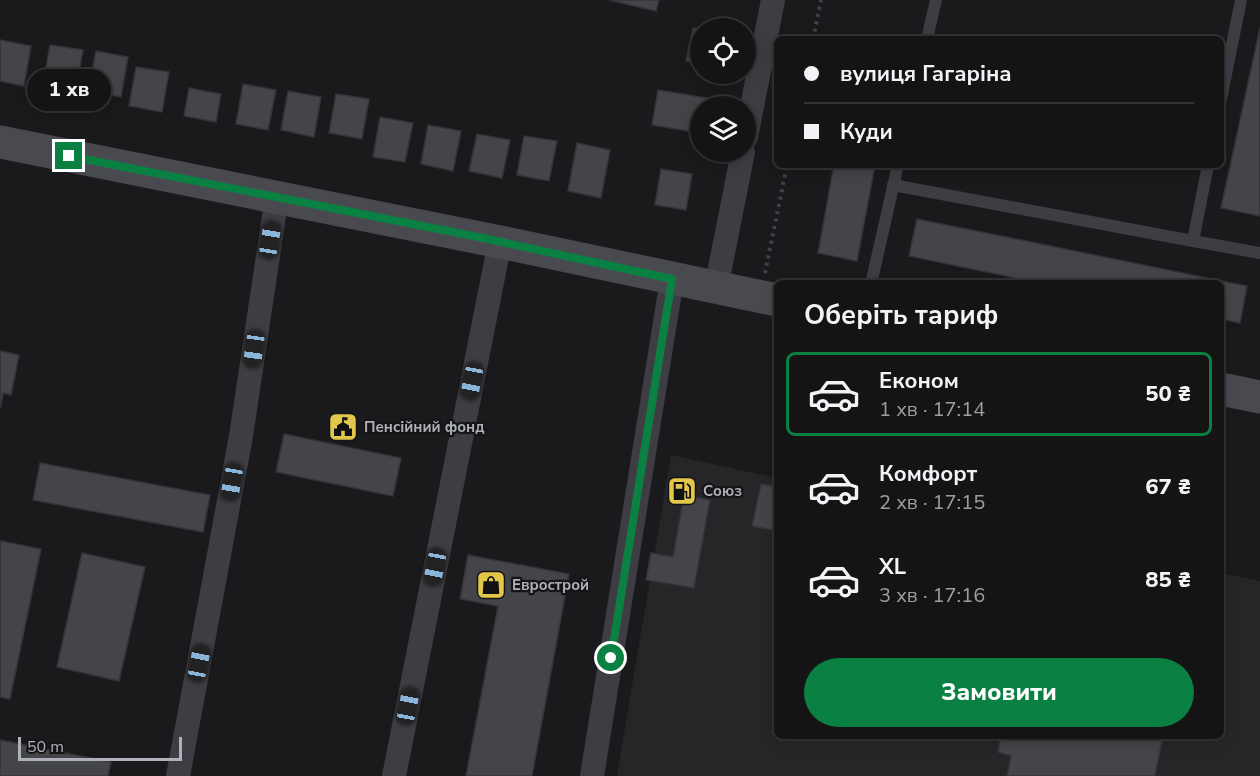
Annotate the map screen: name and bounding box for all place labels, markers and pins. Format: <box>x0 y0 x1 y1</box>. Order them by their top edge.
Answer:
public building icon: Пенсійний фонд <box>327 411 359 443</box>
place label: Пенсійний фонд <box>364 417 484 437</box>
fuel station icon: Союз <box>666 475 698 507</box>
place label: Союз <box>703 481 742 501</box>
shop icon: Еврострой <box>475 569 507 601</box>
place label: Еврострой <box>512 575 589 595</box>

